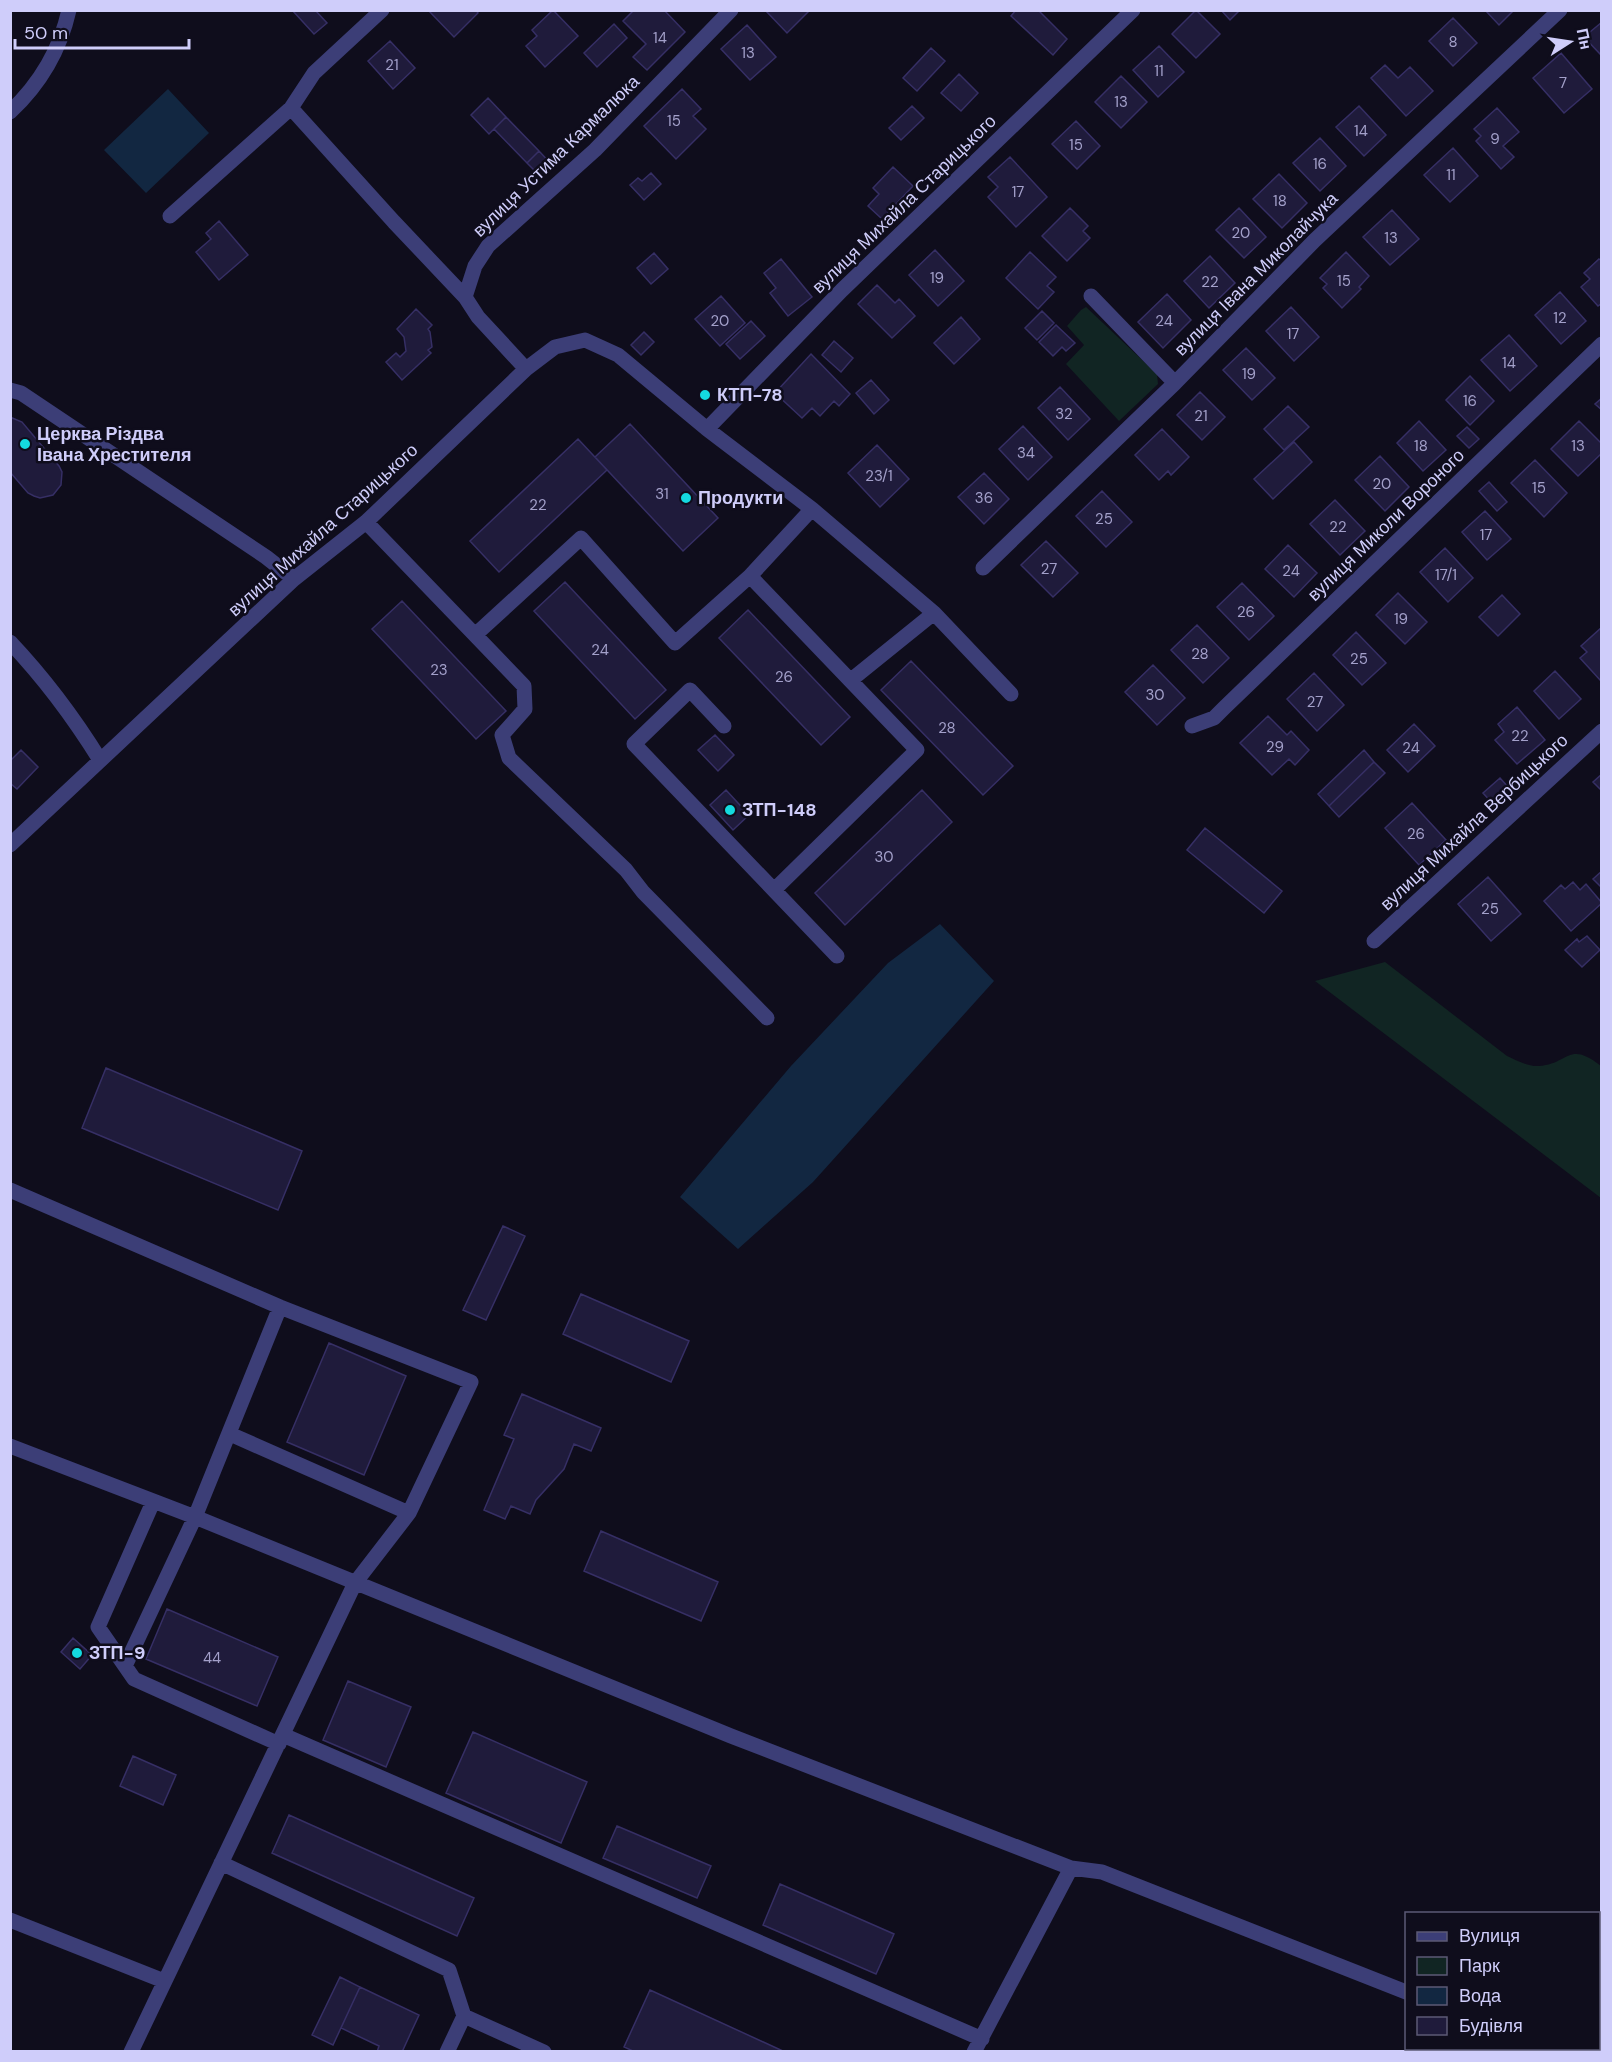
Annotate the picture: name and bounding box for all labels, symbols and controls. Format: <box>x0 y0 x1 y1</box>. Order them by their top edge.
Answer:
scale bar <box>15 12 189 50</box>
north arrow <box>1540 12 1600 72</box>
text: 50 m <box>24 21 68 45</box>
text: Пн <box>1572 26 1597 52</box>
house number: 14 <box>653 28 667 48</box>
house number: 8 <box>1448 32 1458 52</box>
house number: 13 <box>741 43 755 63</box>
house number: 21 <box>385 55 399 75</box>
house number: 11 <box>1154 61 1164 81</box>
street label: вулиця Устима Кармалюка <box>467 69 645 242</box>
house number: 7 <box>1559 73 1567 93</box>
house number: 13 <box>1114 92 1128 112</box>
street label: вулиця Михайла Старицького <box>807 109 1001 299</box>
house number: 15 <box>667 111 681 131</box>
house number: 14 <box>1354 121 1368 141</box>
house number: 9 <box>1490 129 1500 149</box>
house number: 15 <box>1069 135 1083 155</box>
house number: 16 <box>1313 154 1327 174</box>
house number: 11 <box>1446 165 1456 185</box>
house number: 17 <box>1012 182 1024 202</box>
street label: вулиця Івана Миколайчука <box>1169 186 1344 361</box>
house number: 18 <box>1273 191 1287 211</box>
house number: 20 <box>1232 223 1250 243</box>
house number: 13 <box>1384 228 1398 248</box>
house number: 19 <box>930 268 944 288</box>
house number: 15 <box>1337 271 1351 291</box>
house number: 22 <box>1201 272 1219 292</box>
house number: 12 <box>1553 308 1567 328</box>
house number: 20 <box>711 311 729 331</box>
house number: 24 <box>1155 311 1173 331</box>
house number: 17 <box>1287 324 1299 344</box>
house number: 14 <box>1502 353 1516 373</box>
house number: 19 <box>1242 364 1256 384</box>
place label: КТП-78 <box>717 383 783 407</box>
marker: КТП-78 <box>698 388 712 402</box>
house number: 16 <box>1463 391 1477 411</box>
house number: 32 <box>1055 404 1073 424</box>
house number: 21 <box>1194 406 1208 426</box>
place label: Церква Різдва Івана Хрестителя <box>37 422 191 467</box>
house number: 18 <box>1414 436 1428 456</box>
house number: 13 <box>1571 436 1585 456</box>
marker: Церква Різдва Івана Хрестителя <box>18 437 32 451</box>
street label: вулиця Михайла Старицького <box>223 438 423 622</box>
house number: 34 <box>1017 443 1035 463</box>
street label: вулиця Миколи Вороного <box>1302 444 1470 606</box>
house number: 23/1 <box>865 466 893 486</box>
house number: 20 <box>1373 474 1391 494</box>
house number: 15 <box>1532 478 1546 498</box>
house number: 31 <box>655 484 669 504</box>
place label: Продукти <box>698 486 783 510</box>
house number: 36 <box>975 488 993 508</box>
marker: Продукти <box>679 491 693 505</box>
house number: 22 <box>529 495 547 515</box>
house number: 25 <box>1095 509 1113 529</box>
house number: 22 <box>1329 517 1347 537</box>
house number: 17 <box>1480 525 1492 545</box>
house number: 27 <box>1041 559 1057 579</box>
house number: 24 <box>1282 561 1300 581</box>
house number: 17/1 <box>1435 565 1457 585</box>
house number: 26 <box>1237 602 1255 622</box>
house number: 19 <box>1394 609 1408 629</box>
house number: 24 <box>591 640 609 660</box>
house number: 28 <box>1191 644 1209 664</box>
house number: 25 <box>1350 649 1368 669</box>
house number: 23 <box>430 660 448 680</box>
house number: 26 <box>775 667 793 687</box>
house number: 30 <box>1145 685 1165 705</box>
house number: 27 <box>1307 692 1323 712</box>
house number: 28 <box>938 718 956 738</box>
house number: 22 <box>1511 726 1529 746</box>
street label: вулиця Михайла Вербицького <box>1375 728 1573 916</box>
house number: 29 <box>1266 737 1284 757</box>
house number: 24 <box>1402 738 1420 758</box>
place label: ЗТП-148 <box>742 798 817 822</box>
marker: ЗТП-148 <box>723 803 737 817</box>
house number: 26 <box>1407 824 1425 844</box>
house number: 30 <box>874 847 894 867</box>
house number: 25 <box>1481 899 1499 919</box>
place label: ЗТП-9 <box>89 1641 145 1665</box>
marker: ЗТП-9 <box>70 1646 84 1660</box>
house number: 44 <box>203 1648 221 1668</box>
legend <box>1405 1912 1600 2050</box>
text: Вулиця <box>1459 1924 1520 1948</box>
text: Парк <box>1459 1954 1500 1978</box>
text: Вода <box>1459 1984 1502 2008</box>
text: Будівля <box>1459 2014 1523 2038</box>

